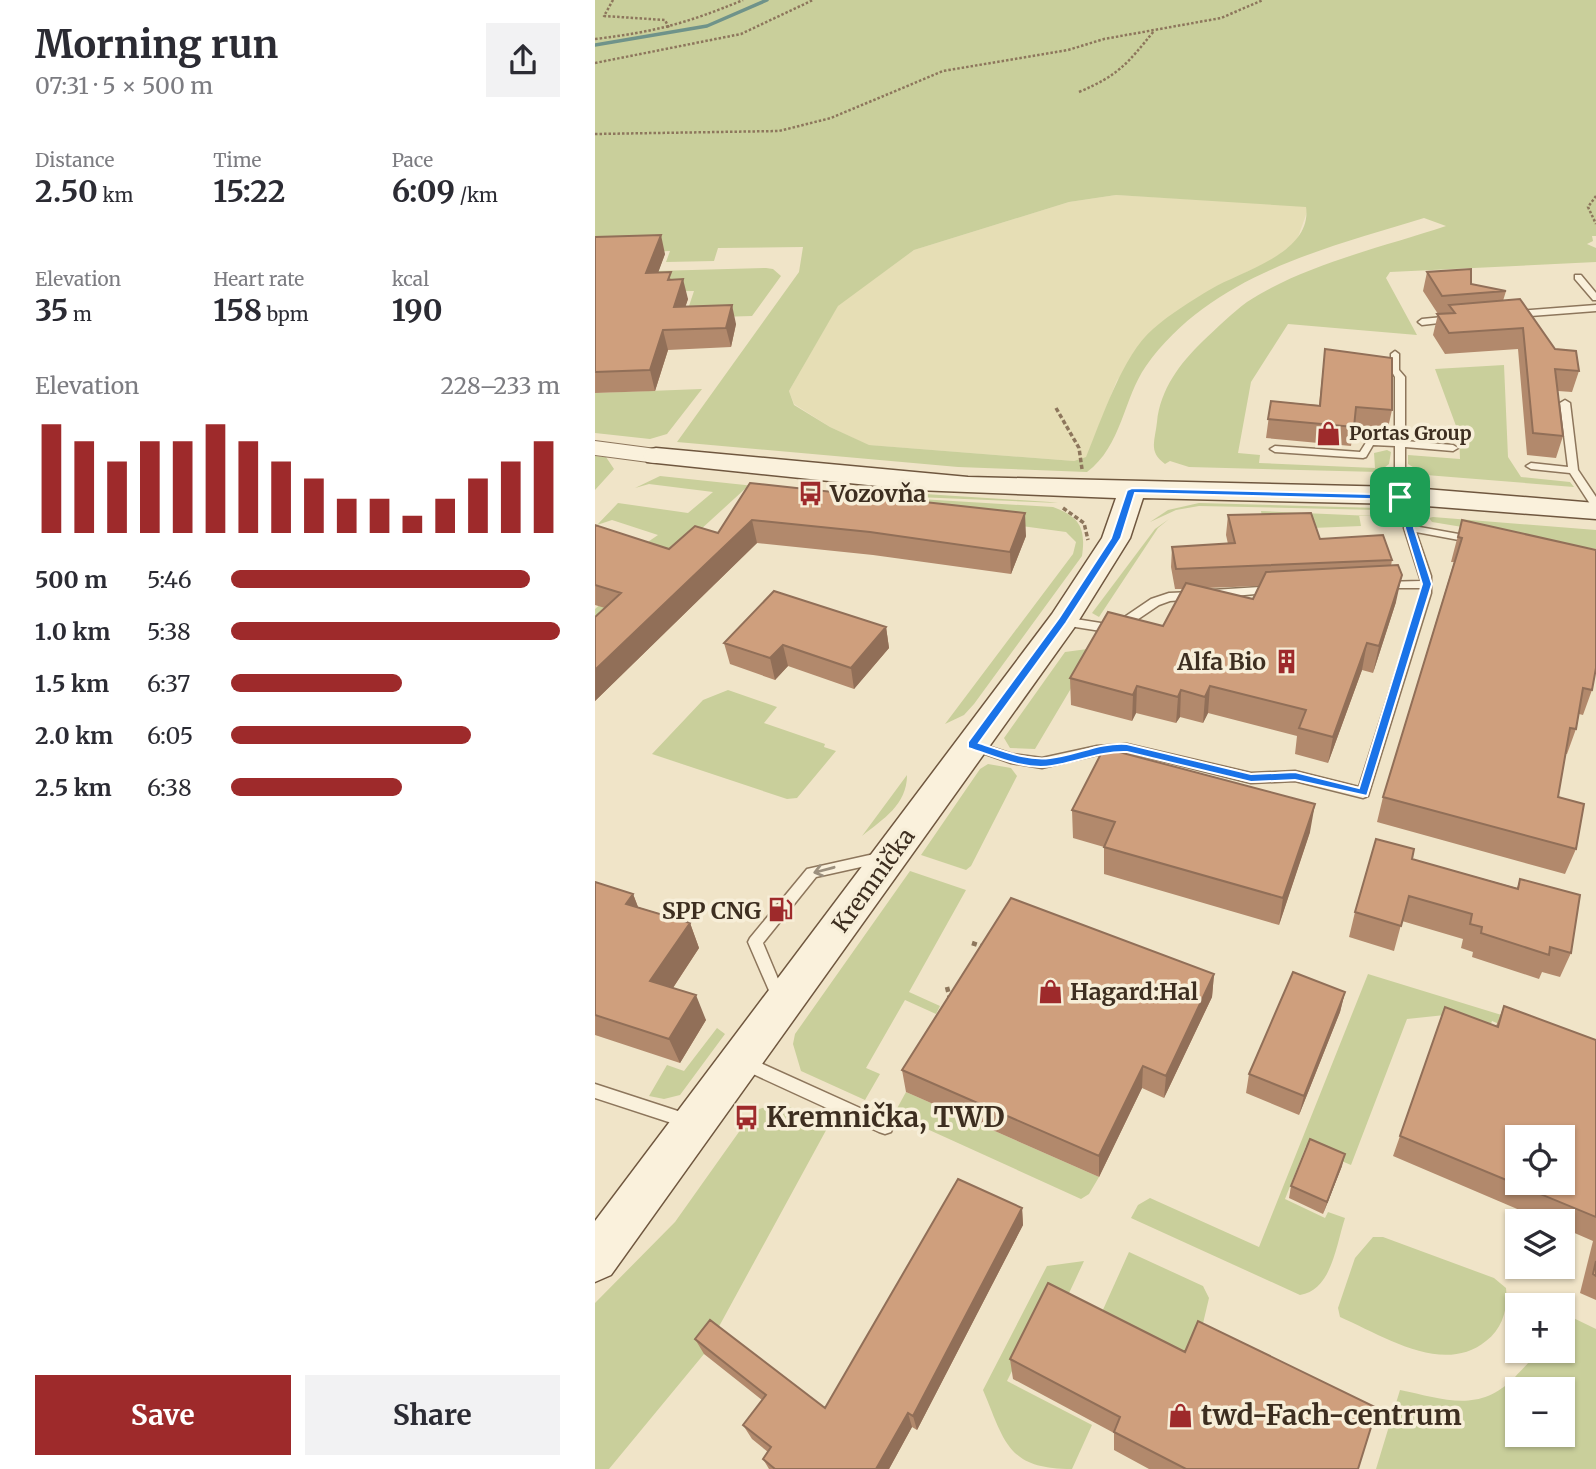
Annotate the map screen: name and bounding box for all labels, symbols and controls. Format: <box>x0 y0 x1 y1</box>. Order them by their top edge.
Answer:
text: Morning run <box>35 21 278 68</box>
button: share <box>486 23 560 97</box>
text: 07:31 · 5 × 500 m <box>35 71 213 100</box>
text: Distance <box>35 148 114 172</box>
text: Time <box>213 148 262 172</box>
text: Pace <box>392 148 433 172</box>
text: 2.50 <box>35 172 98 210</box>
text: 15:22 <box>213 172 285 210</box>
text: 6:09 <box>392 172 455 210</box>
text: km <box>98 183 133 207</box>
text: /km <box>455 183 498 207</box>
text: Elevation <box>35 267 121 291</box>
text: Heart rate <box>213 267 304 291</box>
text: kcal <box>392 267 429 291</box>
text: 35 <box>35 291 68 329</box>
text: 158 <box>213 291 262 329</box>
text: 190 <box>392 291 443 329</box>
text: m <box>68 302 92 326</box>
text: bpm <box>262 302 309 326</box>
text: Elevation <box>35 371 139 400</box>
text: 228–233 m <box>441 371 560 400</box>
shop icon: Portas Group <box>1315 419 1343 447</box>
place label: Portas Group <box>1349 421 1472 445</box>
pin <box>1370 467 1430 527</box>
icon: arrive <box>1381 478 1419 516</box>
bus stop icon: Vozovňa <box>796 479 824 507</box>
place label: Vozovňa <box>829 479 926 508</box>
text: 500 m <box>35 565 107 594</box>
text: 5:46 <box>147 565 192 594</box>
text: 1.0 km <box>35 617 110 646</box>
text: 5:38 <box>147 617 191 646</box>
place label: Alfa Bio <box>1176 647 1266 676</box>
building icon: Alfa Bio <box>1272 647 1300 675</box>
text: 1.5 km <box>35 669 109 698</box>
text: 6:37 <box>147 669 190 698</box>
text: 2.0 km <box>35 721 113 750</box>
text: 6:05 <box>147 721 193 750</box>
text: 2.5 km <box>35 773 112 802</box>
text: 6:38 <box>147 773 192 802</box>
street label: Kremnička <box>825 822 921 938</box>
one-way arrow <box>813 864 836 877</box>
place label: SPP CNG <box>662 896 761 925</box>
fuel station icon: SPP CNG <box>767 896 795 924</box>
shop icon: Hagard:Hal <box>1036 977 1064 1005</box>
place label: Hagard:Hal <box>1070 977 1199 1006</box>
place label: Kremnička, TWD <box>766 1099 1005 1135</box>
bus stop icon: Kremnička, TWD <box>732 1103 760 1131</box>
map controls <box>1505 1125 1575 1447</box>
button: locate <box>1505 1125 1575 1195</box>
button: layers <box>1505 1209 1575 1279</box>
button: + <box>1505 1293 1575 1363</box>
button: Save <box>35 1375 291 1455</box>
button: Share <box>305 1375 560 1455</box>
button: − <box>1505 1377 1575 1447</box>
place label: twd-Fach-centrum <box>1201 1397 1462 1433</box>
shop icon: twd-Fach-centrum <box>1167 1401 1195 1429</box>

